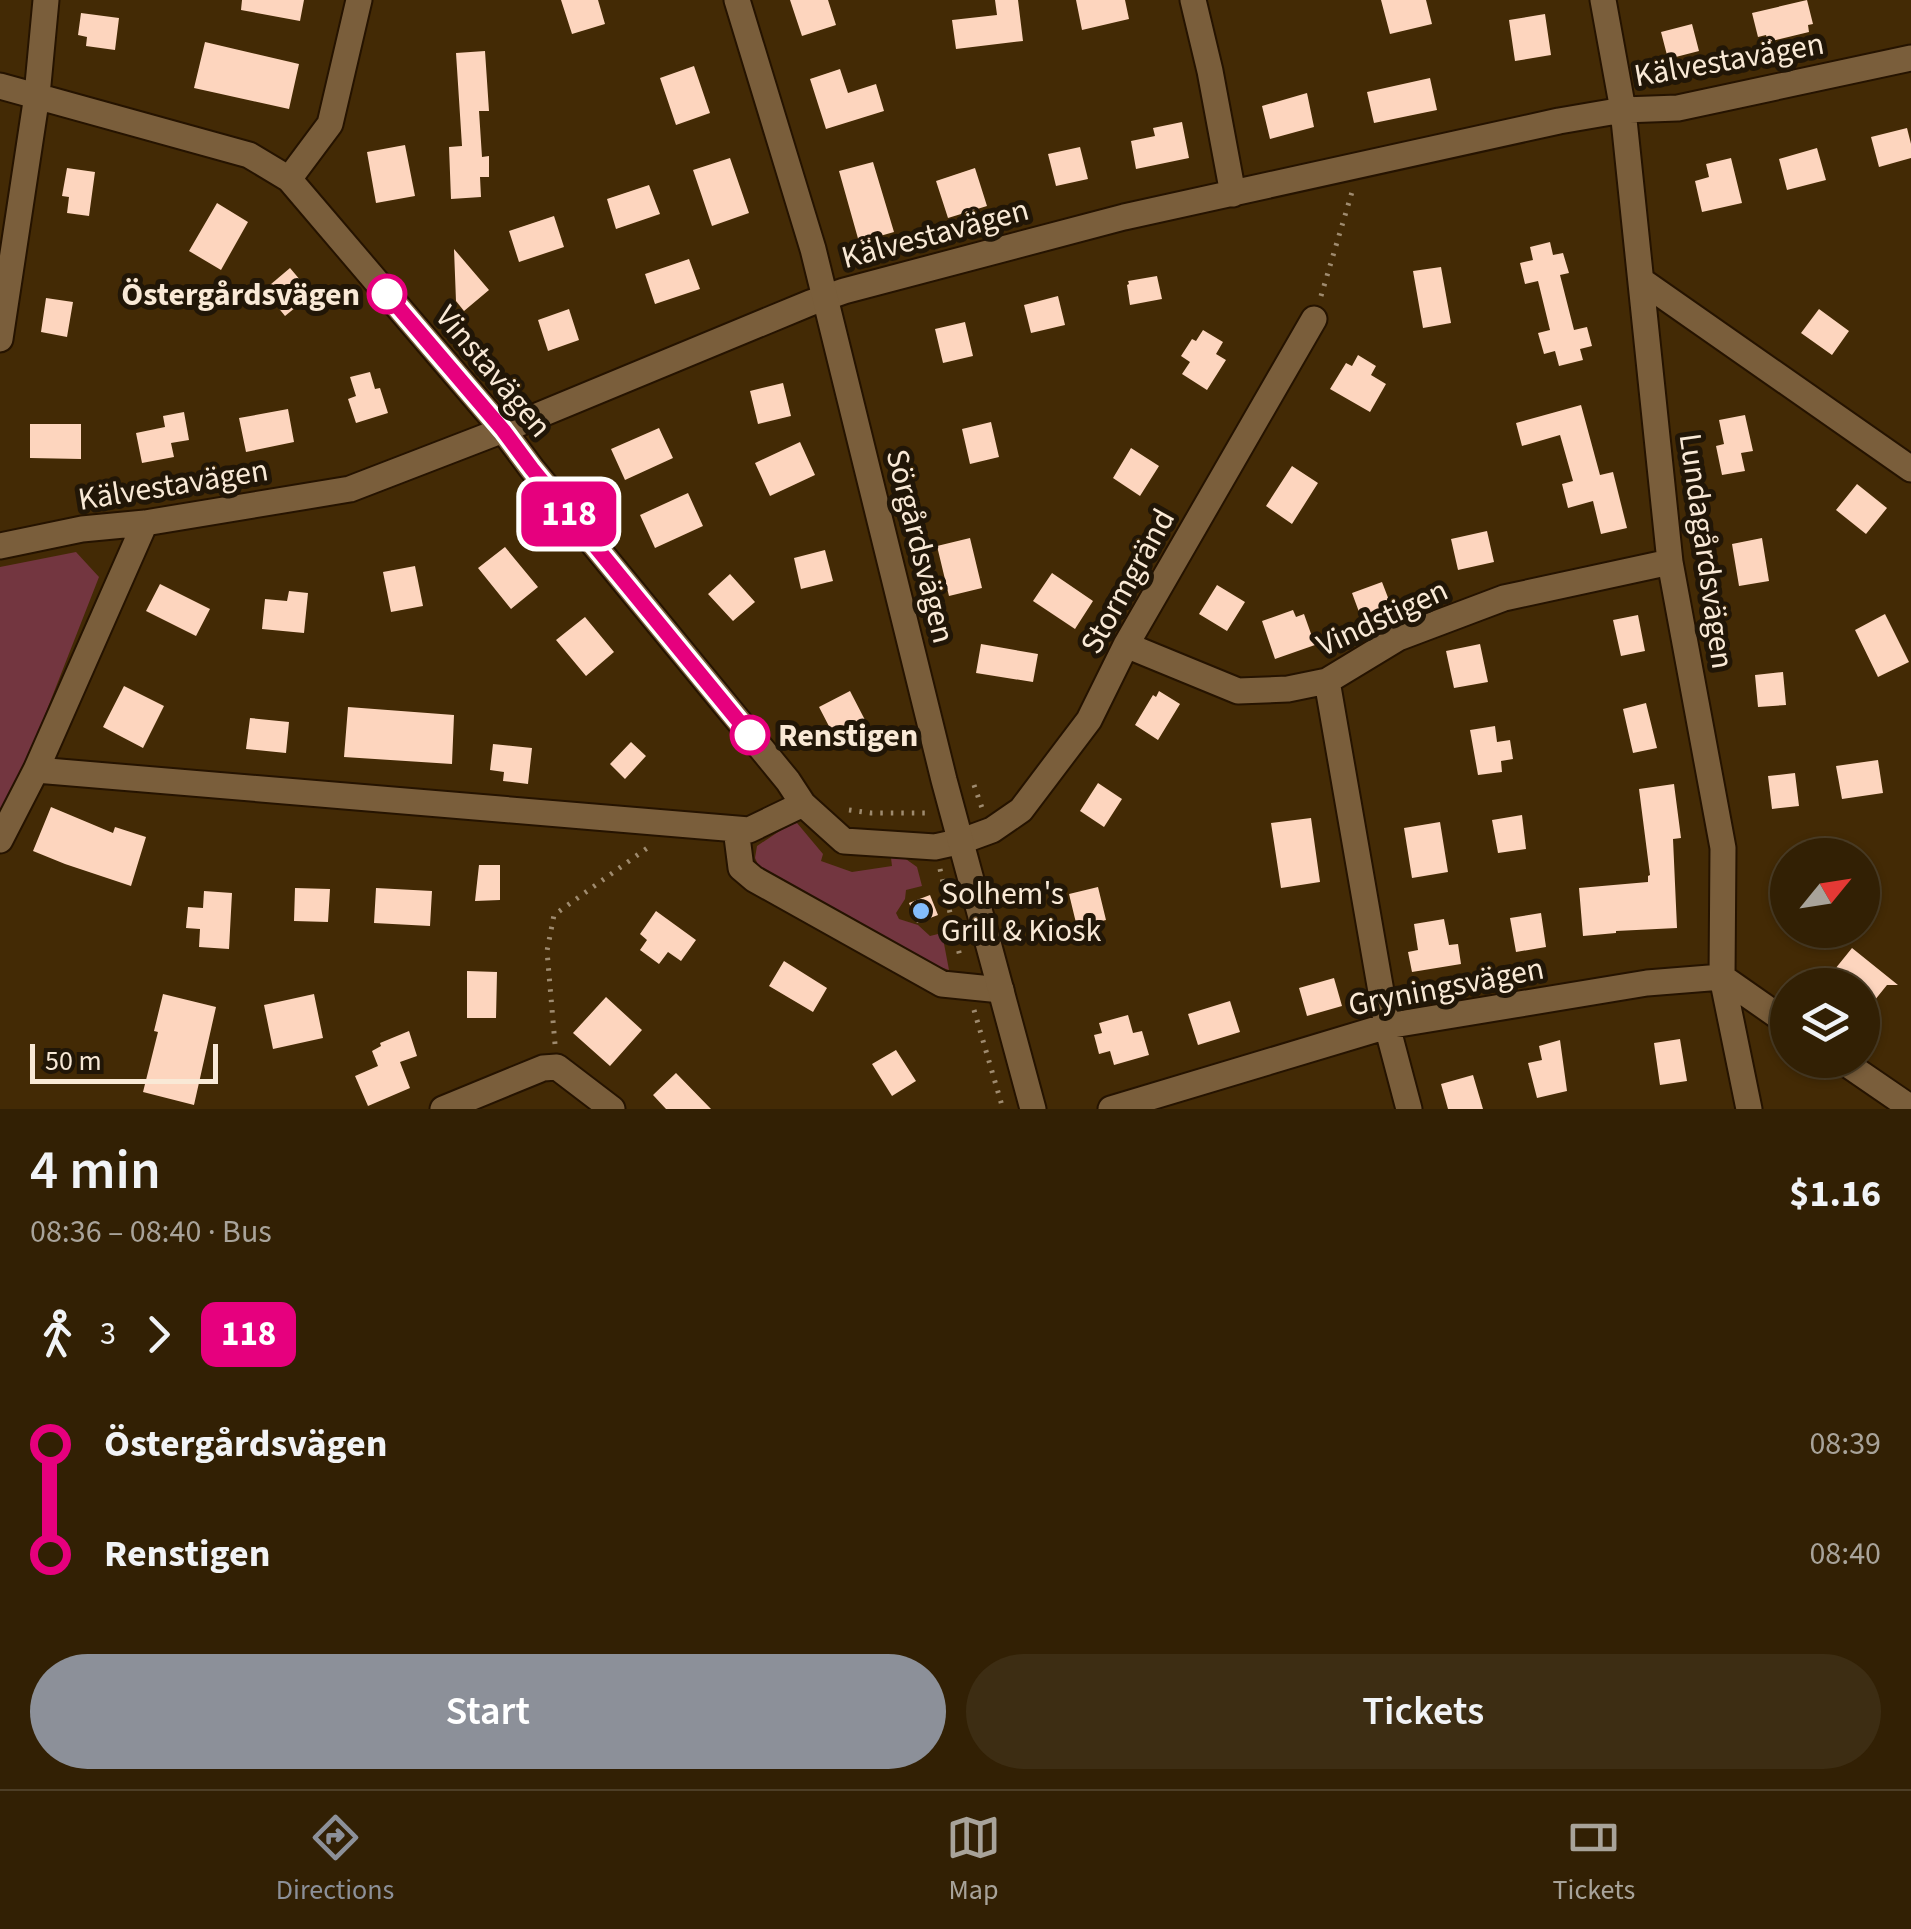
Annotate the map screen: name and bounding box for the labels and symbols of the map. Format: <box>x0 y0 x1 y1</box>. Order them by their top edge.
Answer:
street label: Kälvestavägen <box>1631 21 1828 99</box>
street label: Kälvestavägen <box>837 187 1034 281</box>
place label: Östergårdsvägen <box>121 272 360 318</box>
marker: Östergårdsvägen <box>368 275 406 313</box>
street label: Vinstavägen <box>424 295 562 448</box>
street label: Lundagårdsvägen <box>1667 430 1745 672</box>
street label: Sörgårdsvägen <box>874 444 966 648</box>
street label: Kälvestavägen <box>75 447 272 523</box>
line badge: 118 <box>512 482 626 546</box>
street label: Stormgränd <box>1069 501 1187 662</box>
street label: Vindstigen <box>1309 567 1456 668</box>
place label: Renstigen <box>778 713 918 759</box>
marker: Renstigen <box>731 716 769 754</box>
north arrow <box>1770 838 1880 948</box>
place label: Solhem's Grill & Kiosk <box>941 871 1101 954</box>
marker: Solhem's Grill & Kiosk <box>910 900 932 922</box>
street label: Gryningsvägen <box>1344 945 1548 1028</box>
scale bar <box>30 1039 218 1084</box>

